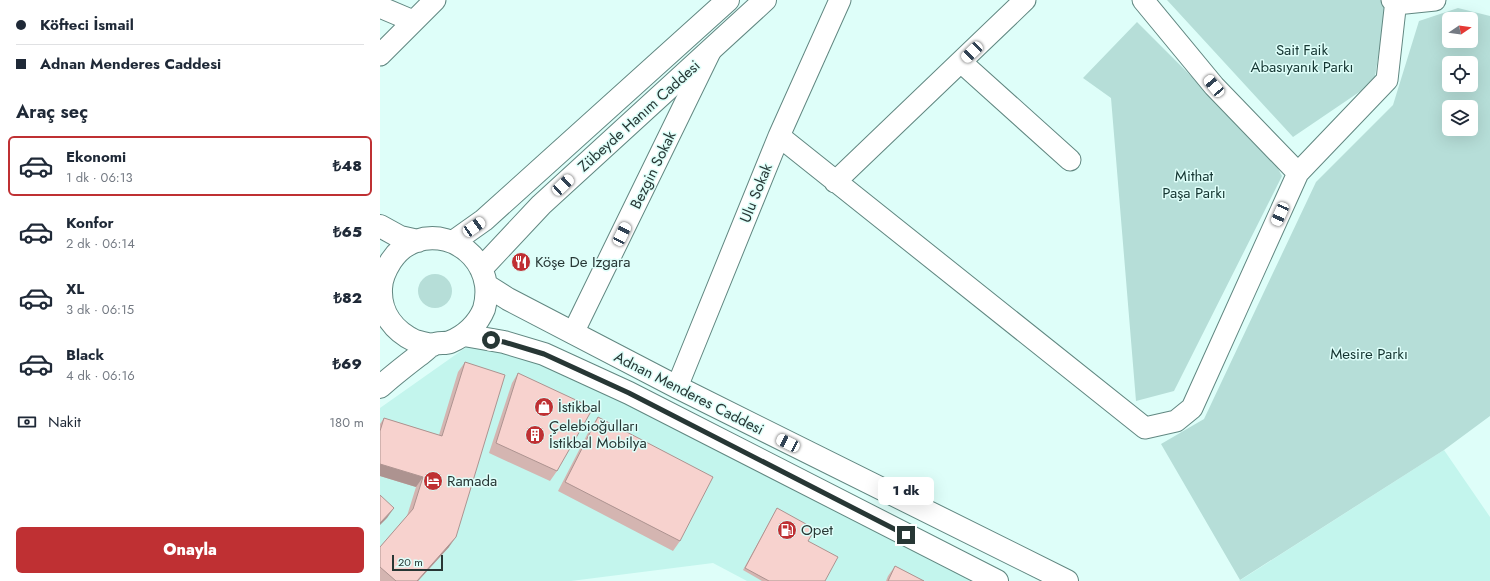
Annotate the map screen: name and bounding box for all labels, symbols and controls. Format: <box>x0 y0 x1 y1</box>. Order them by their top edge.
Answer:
north arrow <box>1442 12 1478 48</box>
map controls <box>1442 12 1478 136</box>
text: Köfteci İsmail <box>40 14 134 36</box>
car <box>959 39 985 65</box>
park label: Sait Faik Abasıyanık Parkı <box>1251 39 1353 78</box>
text: Adnan Menderes Caddesi <box>40 53 221 75</box>
street label: Zübeyde Hanım Caddesi <box>573 55 705 177</box>
button: locate <box>1442 56 1478 92</box>
car <box>1202 73 1226 99</box>
text: Araç seç <box>16 99 88 125</box>
button: layers <box>1442 100 1478 136</box>
street label: Bezgin Sokak <box>625 127 682 213</box>
text: Ekonomi <box>66 146 126 168</box>
icon: car <box>18 148 54 184</box>
text: ₺48 <box>333 155 362 177</box>
street label: Ulu Sokak <box>734 160 778 226</box>
park label: Mithat Paşa Parkı <box>1162 165 1226 204</box>
text: 1 dk · 06:13 <box>66 168 133 187</box>
car <box>550 172 576 198</box>
car <box>1270 201 1290 227</box>
text: Konfor <box>66 212 114 234</box>
icon: car <box>18 214 54 250</box>
car <box>461 215 487 239</box>
text: ₺65 <box>333 221 362 243</box>
car <box>611 221 633 247</box>
text: 2 dk · 06:14 <box>66 234 135 253</box>
restaurant icon: Köşe De Izgara <box>510 251 532 273</box>
place label: Köşe De Izgara <box>535 251 630 273</box>
text: XL <box>66 278 84 300</box>
icon: car <box>18 280 54 316</box>
text: ₺82 <box>333 287 362 309</box>
text: 3 dk · 06:15 <box>66 300 134 319</box>
route start <box>482 331 500 349</box>
park label: Mesire Parkı <box>1330 343 1408 365</box>
text: Black <box>66 344 104 366</box>
icon: car <box>18 346 54 382</box>
street label: Adnan Menderes Caddesi <box>610 346 768 440</box>
text: ₺69 <box>333 353 362 375</box>
text: 4 dk · 06:16 <box>66 366 135 385</box>
shop icon: İstikbal <box>533 396 555 418</box>
place label: İstikbal <box>558 396 601 418</box>
icon: cash <box>16 411 38 433</box>
text: Nakit <box>48 411 81 433</box>
text: 180 m <box>329 413 364 432</box>
place label: Çelebioğulları İstikbal Mobilya <box>549 415 647 454</box>
building icon: Çelebioğulları İstikbal Mobilya <box>524 424 546 446</box>
car <box>775 432 801 454</box>
hotel icon: Ramada <box>422 470 444 492</box>
place label: Ramada <box>447 470 497 492</box>
callout: 1 dk <box>878 477 934 505</box>
text: 1 dk <box>893 481 920 500</box>
fuel station icon: Opet <box>776 519 798 541</box>
place label: Opet <box>801 519 833 541</box>
route end <box>897 526 915 544</box>
button: Onayla <box>16 527 364 573</box>
scale bar <box>392 553 443 572</box>
text: 20 m <box>398 554 423 570</box>

